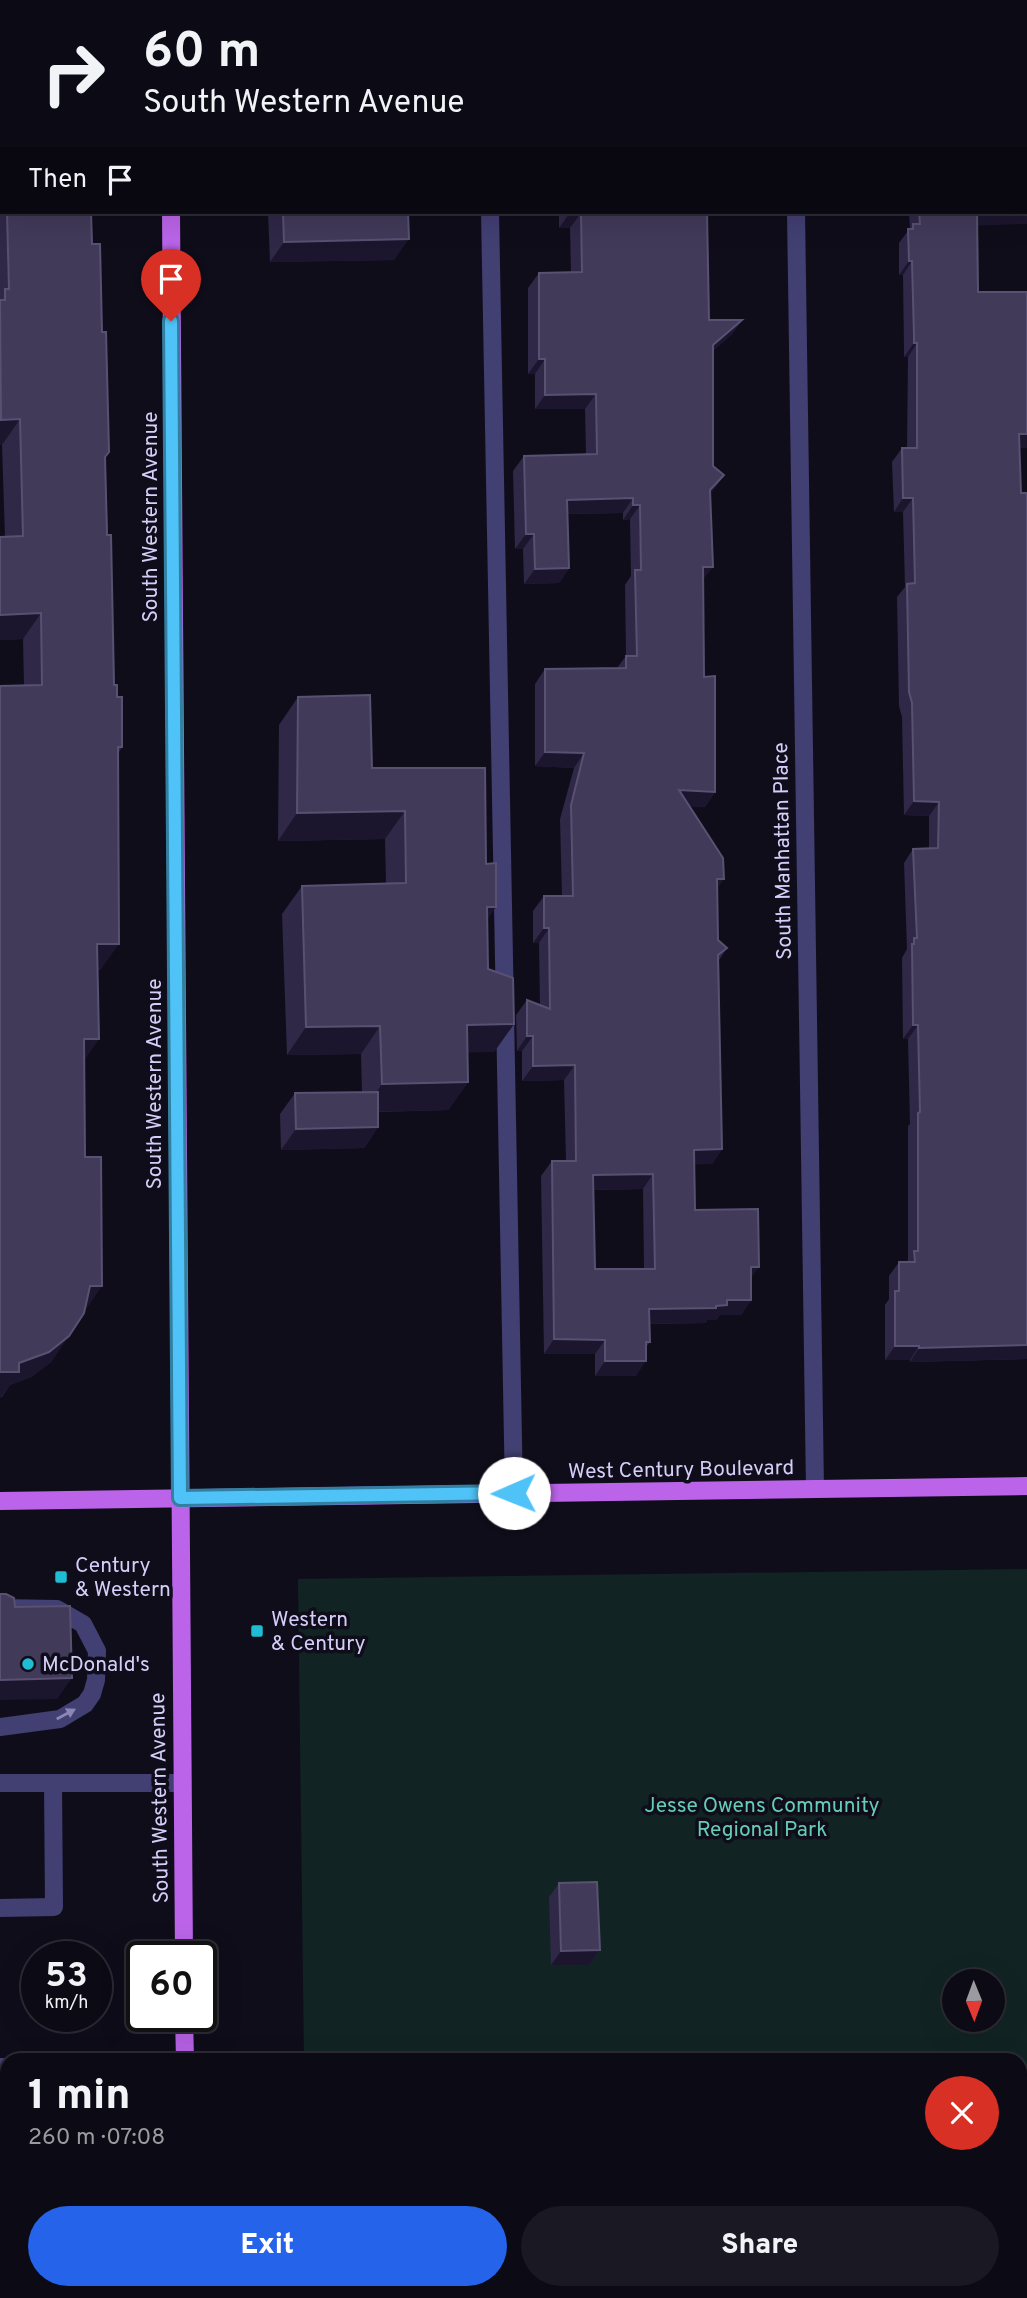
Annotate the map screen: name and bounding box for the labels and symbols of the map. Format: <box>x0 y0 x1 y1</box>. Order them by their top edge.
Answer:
pin <box>141 249 201 321</box>
street label: South Western Avenue <box>138 412 165 622</box>
street label: South Manhattan Place <box>768 742 799 960</box>
street label: South Western Avenue <box>142 979 169 1189</box>
street label: West Century Boulevard <box>568 1455 794 1486</box>
position arrow <box>477 1456 551 1530</box>
place label: Century & Western <box>75 1553 171 1604</box>
marker: Century & Western <box>53 1569 69 1585</box>
place label: Western & Century <box>271 1607 366 1658</box>
marker: Western & Century <box>249 1623 265 1639</box>
place label: McDonald's <box>42 1652 150 1679</box>
marker: McDonald's <box>20 1656 36 1672</box>
street label: South Western Avenue <box>145 1692 176 1904</box>
one-way arrow <box>56 1708 76 1719</box>
park label: Jesse Owens Community Regional Park <box>644 1793 880 1844</box>
speed limit sign: 60 <box>126 1941 217 2032</box>
north arrow <box>942 1969 1004 2032</box>

